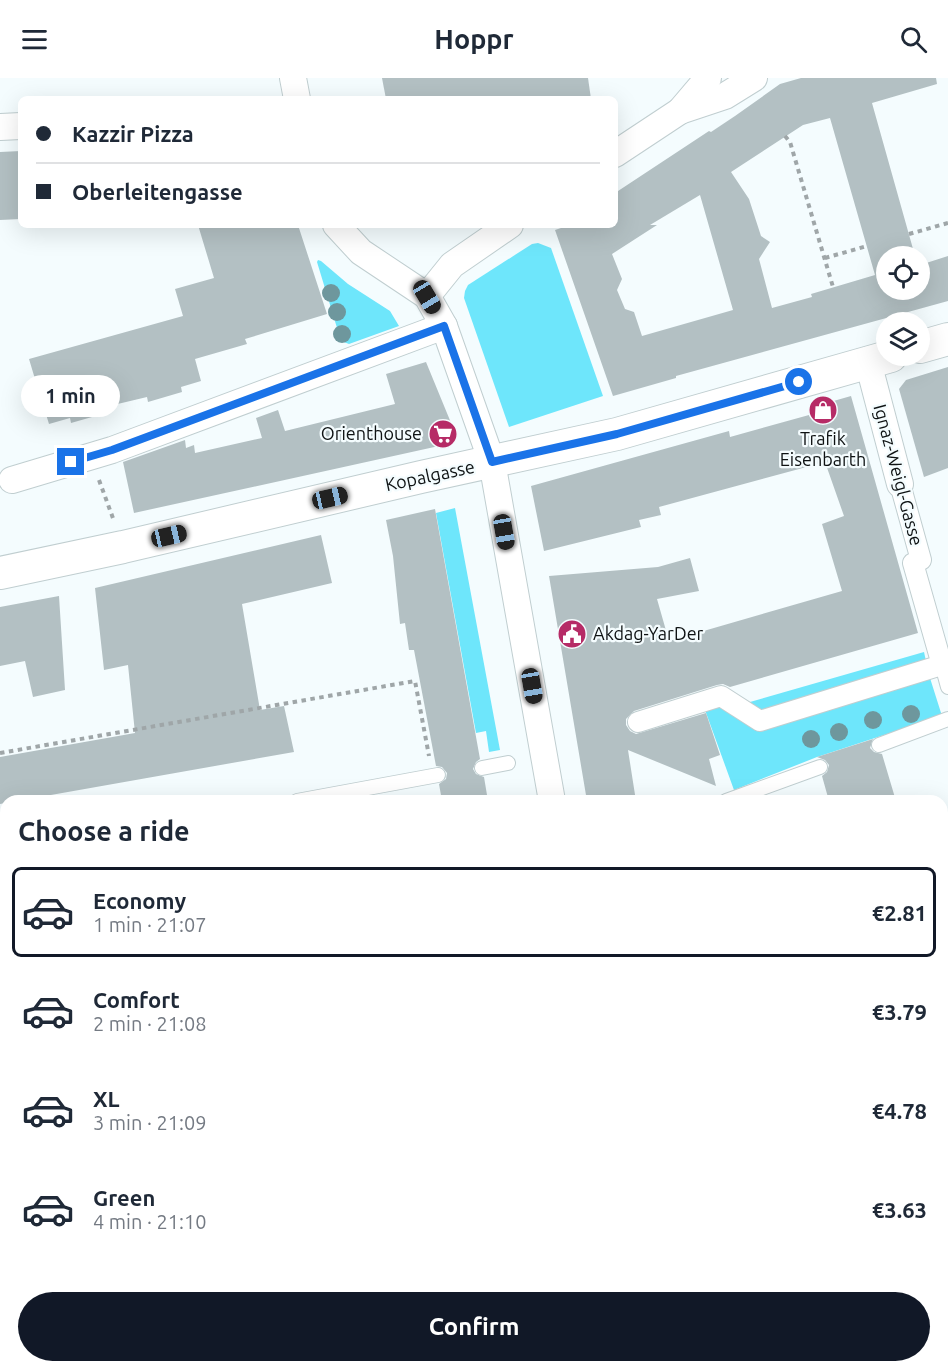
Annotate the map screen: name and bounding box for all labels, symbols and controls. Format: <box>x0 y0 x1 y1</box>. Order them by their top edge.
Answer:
icon: menu <box>18 23 51 56</box>
icon: search <box>897 23 930 56</box>
text: Hoppr <box>434 24 514 54</box>
text: Kazzir Pizza <box>72 121 194 146</box>
text: Oberleitengasse <box>72 179 243 204</box>
map controls <box>876 246 930 366</box>
button: locate <box>876 246 930 300</box>
car <box>410 277 444 317</box>
button: layers <box>876 312 930 366</box>
route start <box>785 368 812 395</box>
callout: 1 min <box>22 375 121 417</box>
text: 1 min <box>45 384 96 407</box>
shop icon: Trafik Eisenbarth <box>807 394 839 426</box>
street label: Ignaz-Weigl-Gasse <box>870 402 927 548</box>
supermarket icon: Orienthouse <box>427 418 459 450</box>
place label: Orienthouse <box>321 423 422 443</box>
place label: Trafik Eisenbarth <box>780 428 866 469</box>
route end <box>57 448 84 475</box>
street label: Kopalgasse <box>383 456 476 494</box>
car <box>310 485 350 511</box>
car <box>492 513 516 551</box>
car <box>149 523 189 549</box>
public building icon: Akdag-YarDer <box>556 618 588 650</box>
place label: Akdag-YarDer <box>593 623 704 643</box>
car <box>520 667 544 705</box>
text: Choose a ride <box>18 816 190 846</box>
icon: car <box>21 885 75 939</box>
text: Economy <box>93 888 186 913</box>
text: €2.81 <box>872 900 927 925</box>
text: 1 min · 21:07 <box>93 913 207 936</box>
icon: car <box>21 984 75 1038</box>
text: Comfort <box>93 987 180 1012</box>
text: €3.79 <box>872 999 927 1024</box>
text: 2 min · 21:08 <box>93 1012 207 1035</box>
icon: car <box>21 1083 75 1137</box>
text: XL <box>93 1086 120 1111</box>
text: €4.78 <box>872 1098 927 1123</box>
text: 3 min · 21:09 <box>93 1111 207 1134</box>
icon: car <box>21 1182 75 1236</box>
text: Green <box>93 1185 155 1210</box>
text: €3.63 <box>872 1197 927 1222</box>
text: 4 min · 21:10 <box>93 1210 207 1233</box>
button: Confirm <box>18 1292 930 1361</box>

